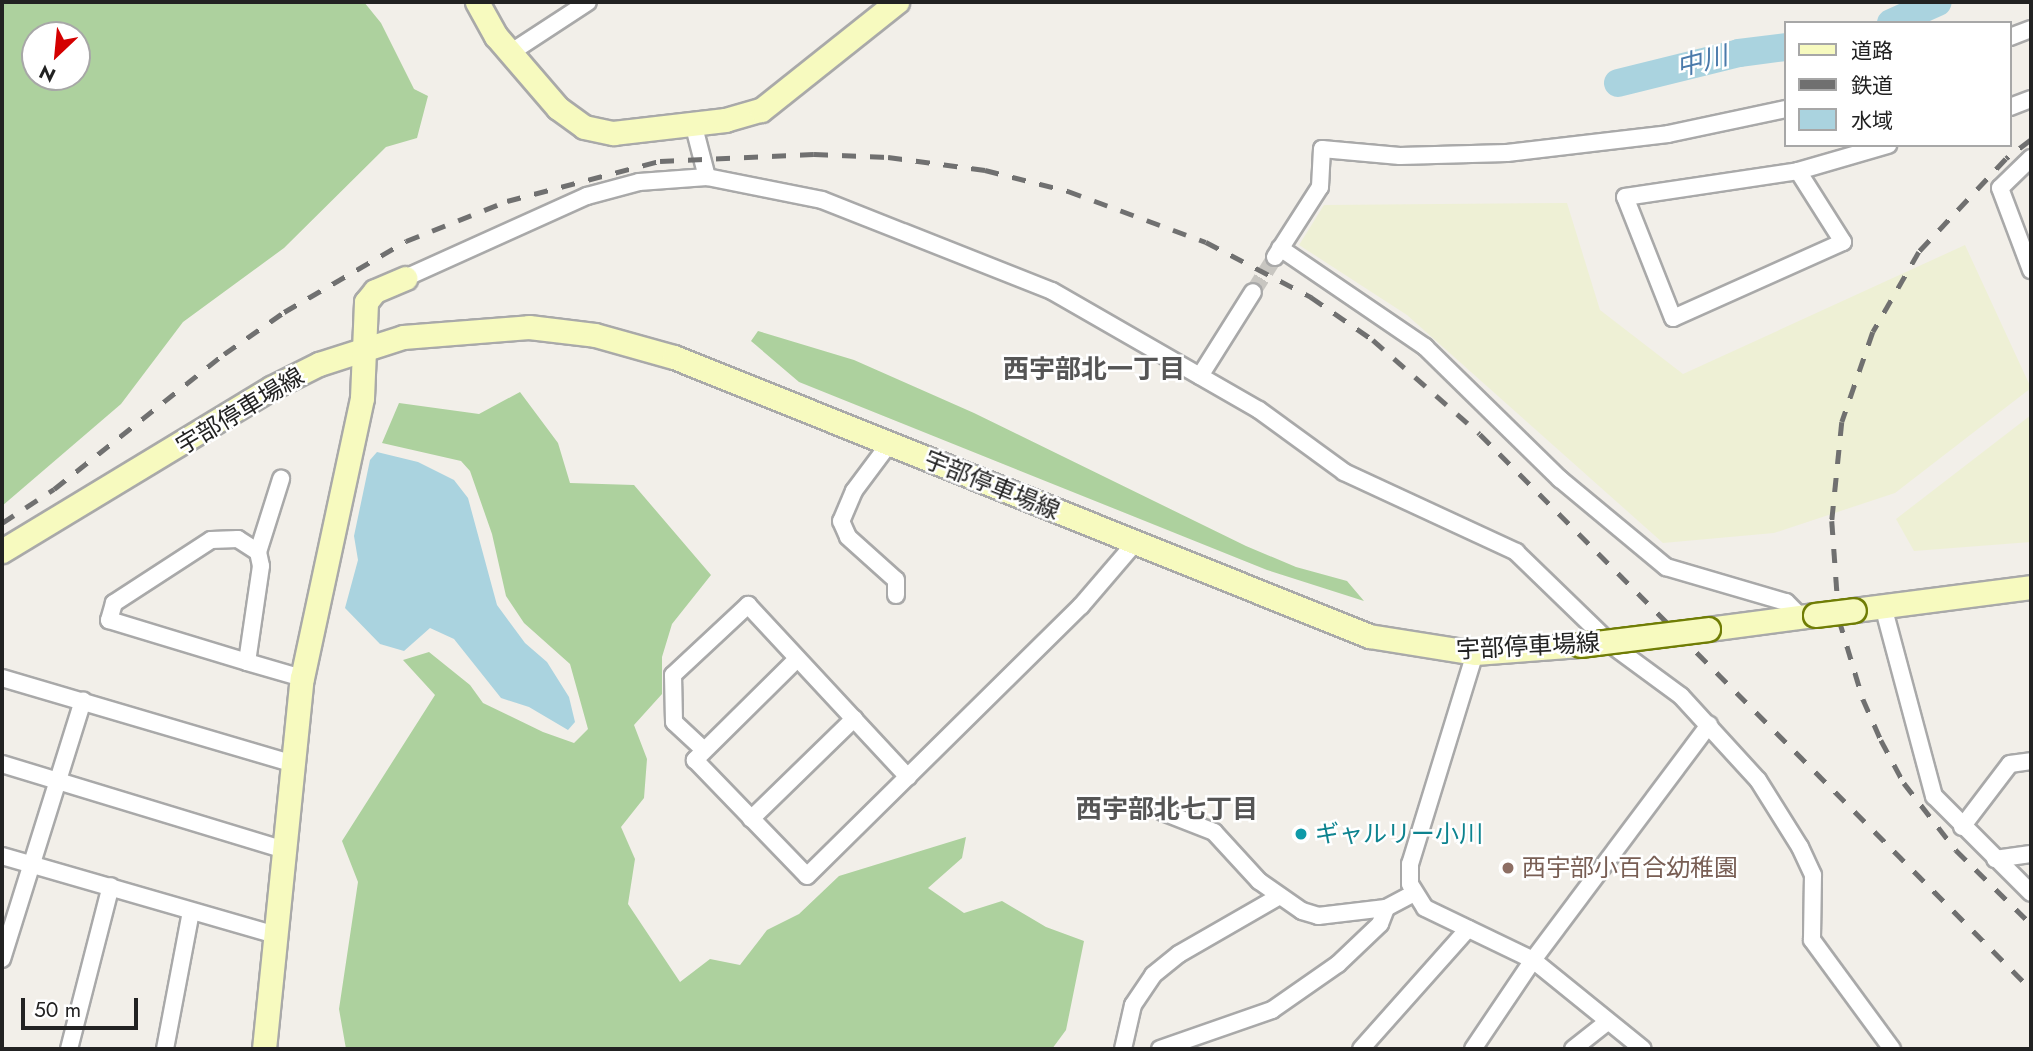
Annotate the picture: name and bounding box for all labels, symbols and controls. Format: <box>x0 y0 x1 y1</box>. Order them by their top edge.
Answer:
north arrow <box>21 21 91 91</box>
legend <box>1784 21 2012 147</box>
text: 道路 <box>1851 36 1893 66</box>
water label: 中川 <box>1673 41 1731 83</box>
text: N <box>35 58 60 89</box>
text: 鉄道 <box>1851 71 1893 101</box>
text: 水域 <box>1851 106 1893 136</box>
district label: 西宇部北一丁目 <box>1003 354 1185 386</box>
street label: 宇部停車場線 <box>171 362 309 460</box>
street label: 宇部停車場線 <box>920 445 1064 525</box>
street label: 宇部停車場線 <box>1455 628 1601 664</box>
district label: 西宇部北七丁目 <box>1076 794 1258 826</box>
place label: ギャルリー小川 <box>1315 820 1483 848</box>
marker: ギャルリー小川 <box>1293 826 1309 842</box>
place label: 西宇部小百合幼稚園 <box>1522 854 1738 882</box>
marker: 西宇部小百合幼稚園 <box>1500 860 1516 876</box>
scale bar <box>24 984 142 1028</box>
text: 50 m <box>34 995 81 1025</box>

